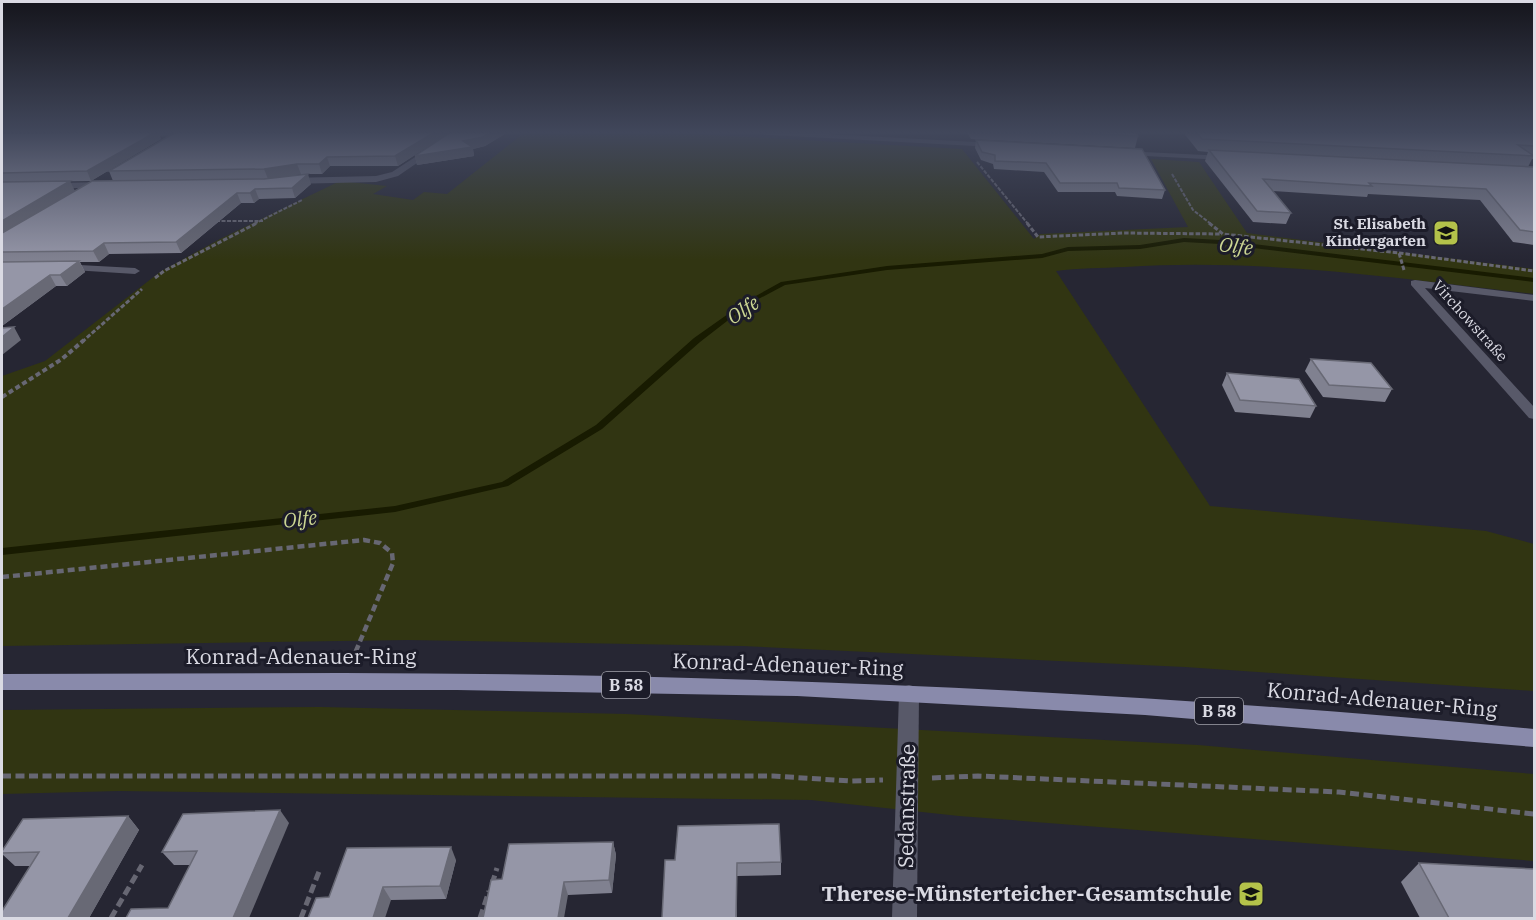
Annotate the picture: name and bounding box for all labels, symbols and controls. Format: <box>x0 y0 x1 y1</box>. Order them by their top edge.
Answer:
place label: St. Elisabeth Kindergarten <box>1325 214 1426 250</box>
school or university icon: St. Elisabeth Kindergarten <box>1431 218 1461 248</box>
water label: Olfe <box>1218 230 1255 261</box>
street label: Virchowstraße <box>1429 276 1512 365</box>
water label: Olfe <box>721 289 764 330</box>
water label: Olfe <box>282 503 318 534</box>
street label: Konrad-Adenauer-Ring <box>185 642 417 670</box>
street label: Konrad-Adenauer-Ring <box>672 646 905 682</box>
road number: B 58 <box>602 672 650 698</box>
street label: Konrad-Adenauer-Ring <box>1266 675 1499 723</box>
road number: B 58 <box>1195 698 1243 724</box>
street label: Sedanstraße <box>891 744 921 868</box>
place label: Therese-Münsterteicher-Gesamtschule <box>822 879 1232 907</box>
school or university icon: Therese-Münsterteicher-Gesamtschule <box>1236 879 1266 909</box>

